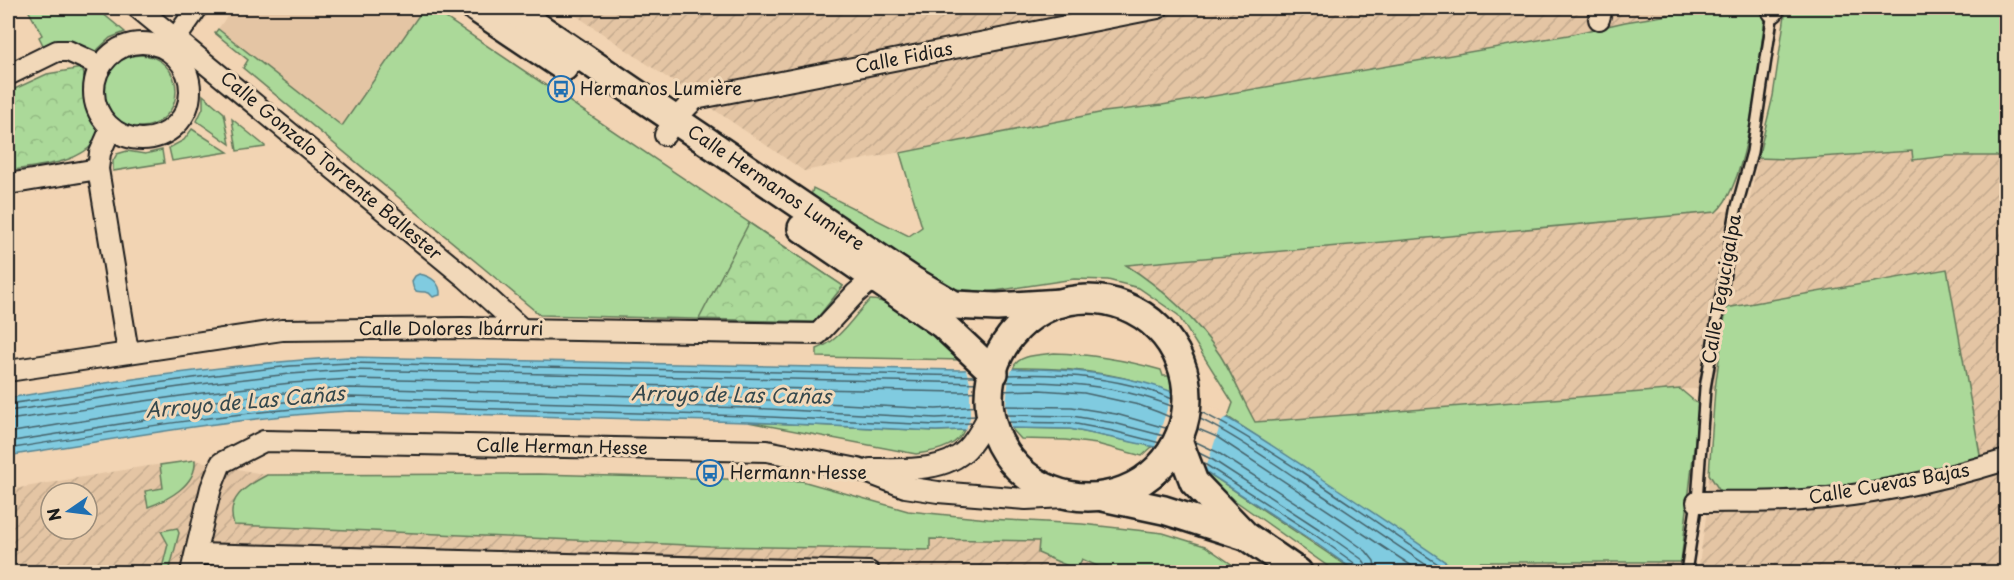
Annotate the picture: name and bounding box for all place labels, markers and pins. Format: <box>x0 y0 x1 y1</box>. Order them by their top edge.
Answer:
bus stop icon: Hermanos Lumière <box>546 74 576 104</box>
place label: Hermanos Lumière <box>580 74 742 101</box>
bus stop icon: Hermann Hesse <box>695 458 725 488</box>
place label: Hermann Hesse <box>730 458 867 485</box>

